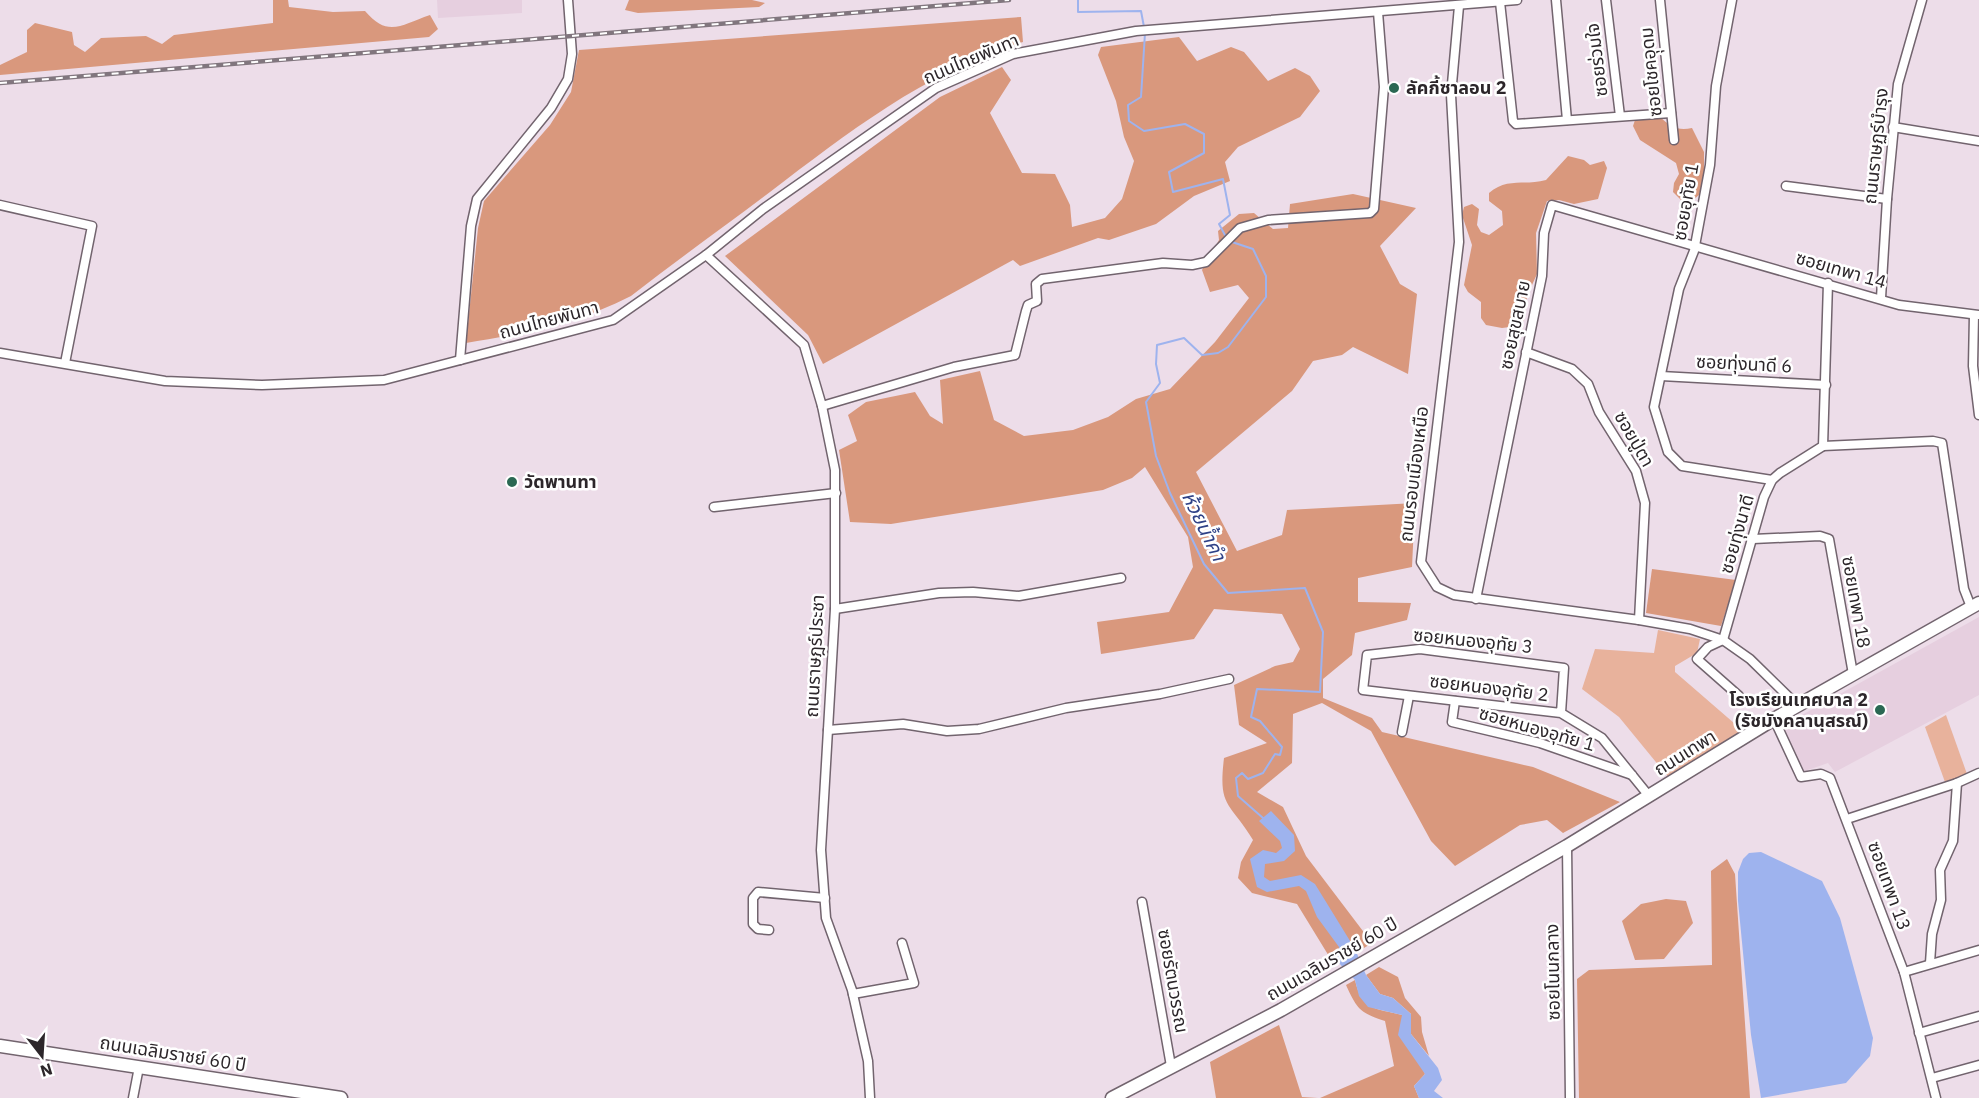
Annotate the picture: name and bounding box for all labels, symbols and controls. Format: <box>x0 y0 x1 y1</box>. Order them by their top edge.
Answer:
street label: ซอยร่วมใจ <box>1581 22 1612 98</box>
street label: ซอยโชคอุุดม <box>1634 26 1671 118</box>
street label: ถนนไทยพันทา <box>919 28 1022 89</box>
place label: ลัคกี้ซาลอน 2 <box>1406 75 1506 99</box>
marker: ลัคกี้ซาลอน 2 <box>1387 81 1401 95</box>
street label: ถนนราษฏร์บำรุง <box>1858 87 1893 205</box>
street label: ซอยอุทัย 1 <box>1667 161 1704 242</box>
street label: ซอยเทพา 14 <box>1793 246 1889 293</box>
street label: ซอยสุขสบาย <box>1494 278 1535 371</box>
street label: ถนนไทยพันทา <box>497 295 601 344</box>
street label: ซอยทุ่งนาดี 6 <box>1695 350 1793 378</box>
street label: ถนนรอบเมืองเหนือ <box>1394 405 1433 543</box>
street label: ซอยปู่ตา <box>1608 407 1660 471</box>
place label: วัดพานทา <box>524 470 597 493</box>
marker: วัดพานทา <box>505 475 519 489</box>
water label: ห้วยน้ำคำ <box>1176 486 1233 566</box>
street label: ซอยทุ่งนาดี <box>1714 492 1759 576</box>
street label: ซอยเทพา 18 <box>1837 554 1876 650</box>
street label: ถนนราษฎร์ประชา <box>800 594 829 718</box>
street label: ซอยหนองอุทัย 3 <box>1412 623 1534 658</box>
street label: ซอยหนองอุทัย 2 <box>1428 669 1550 706</box>
place label: โรงเรียนเทศบาล 2 (รัชมังคลานุสรณ์) <box>1729 688 1868 732</box>
street label: ซอยหนองอุทัย 1 <box>1476 701 1598 756</box>
marker: โรงเรียนเทศบาล 2 (รัชมังคลานุสรณ์) <box>1873 703 1887 717</box>
street label: ถนนเทพา <box>1649 725 1720 781</box>
street label: ซอยเทพา 13 <box>1863 838 1916 933</box>
street label: ถนนเฉลิมราชย์ 60 ปี <box>1262 912 1402 1005</box>
street label: ซอยโนนกลาง <box>1540 924 1565 1020</box>
street label: ซอยรัตนวรรณ <box>1153 927 1194 1035</box>
north arrow <box>12 1026 72 1086</box>
street label: ถนนเฉลิมราชย์ 60 ปี <box>98 1031 248 1076</box>
text: N <box>38 1059 55 1082</box>

